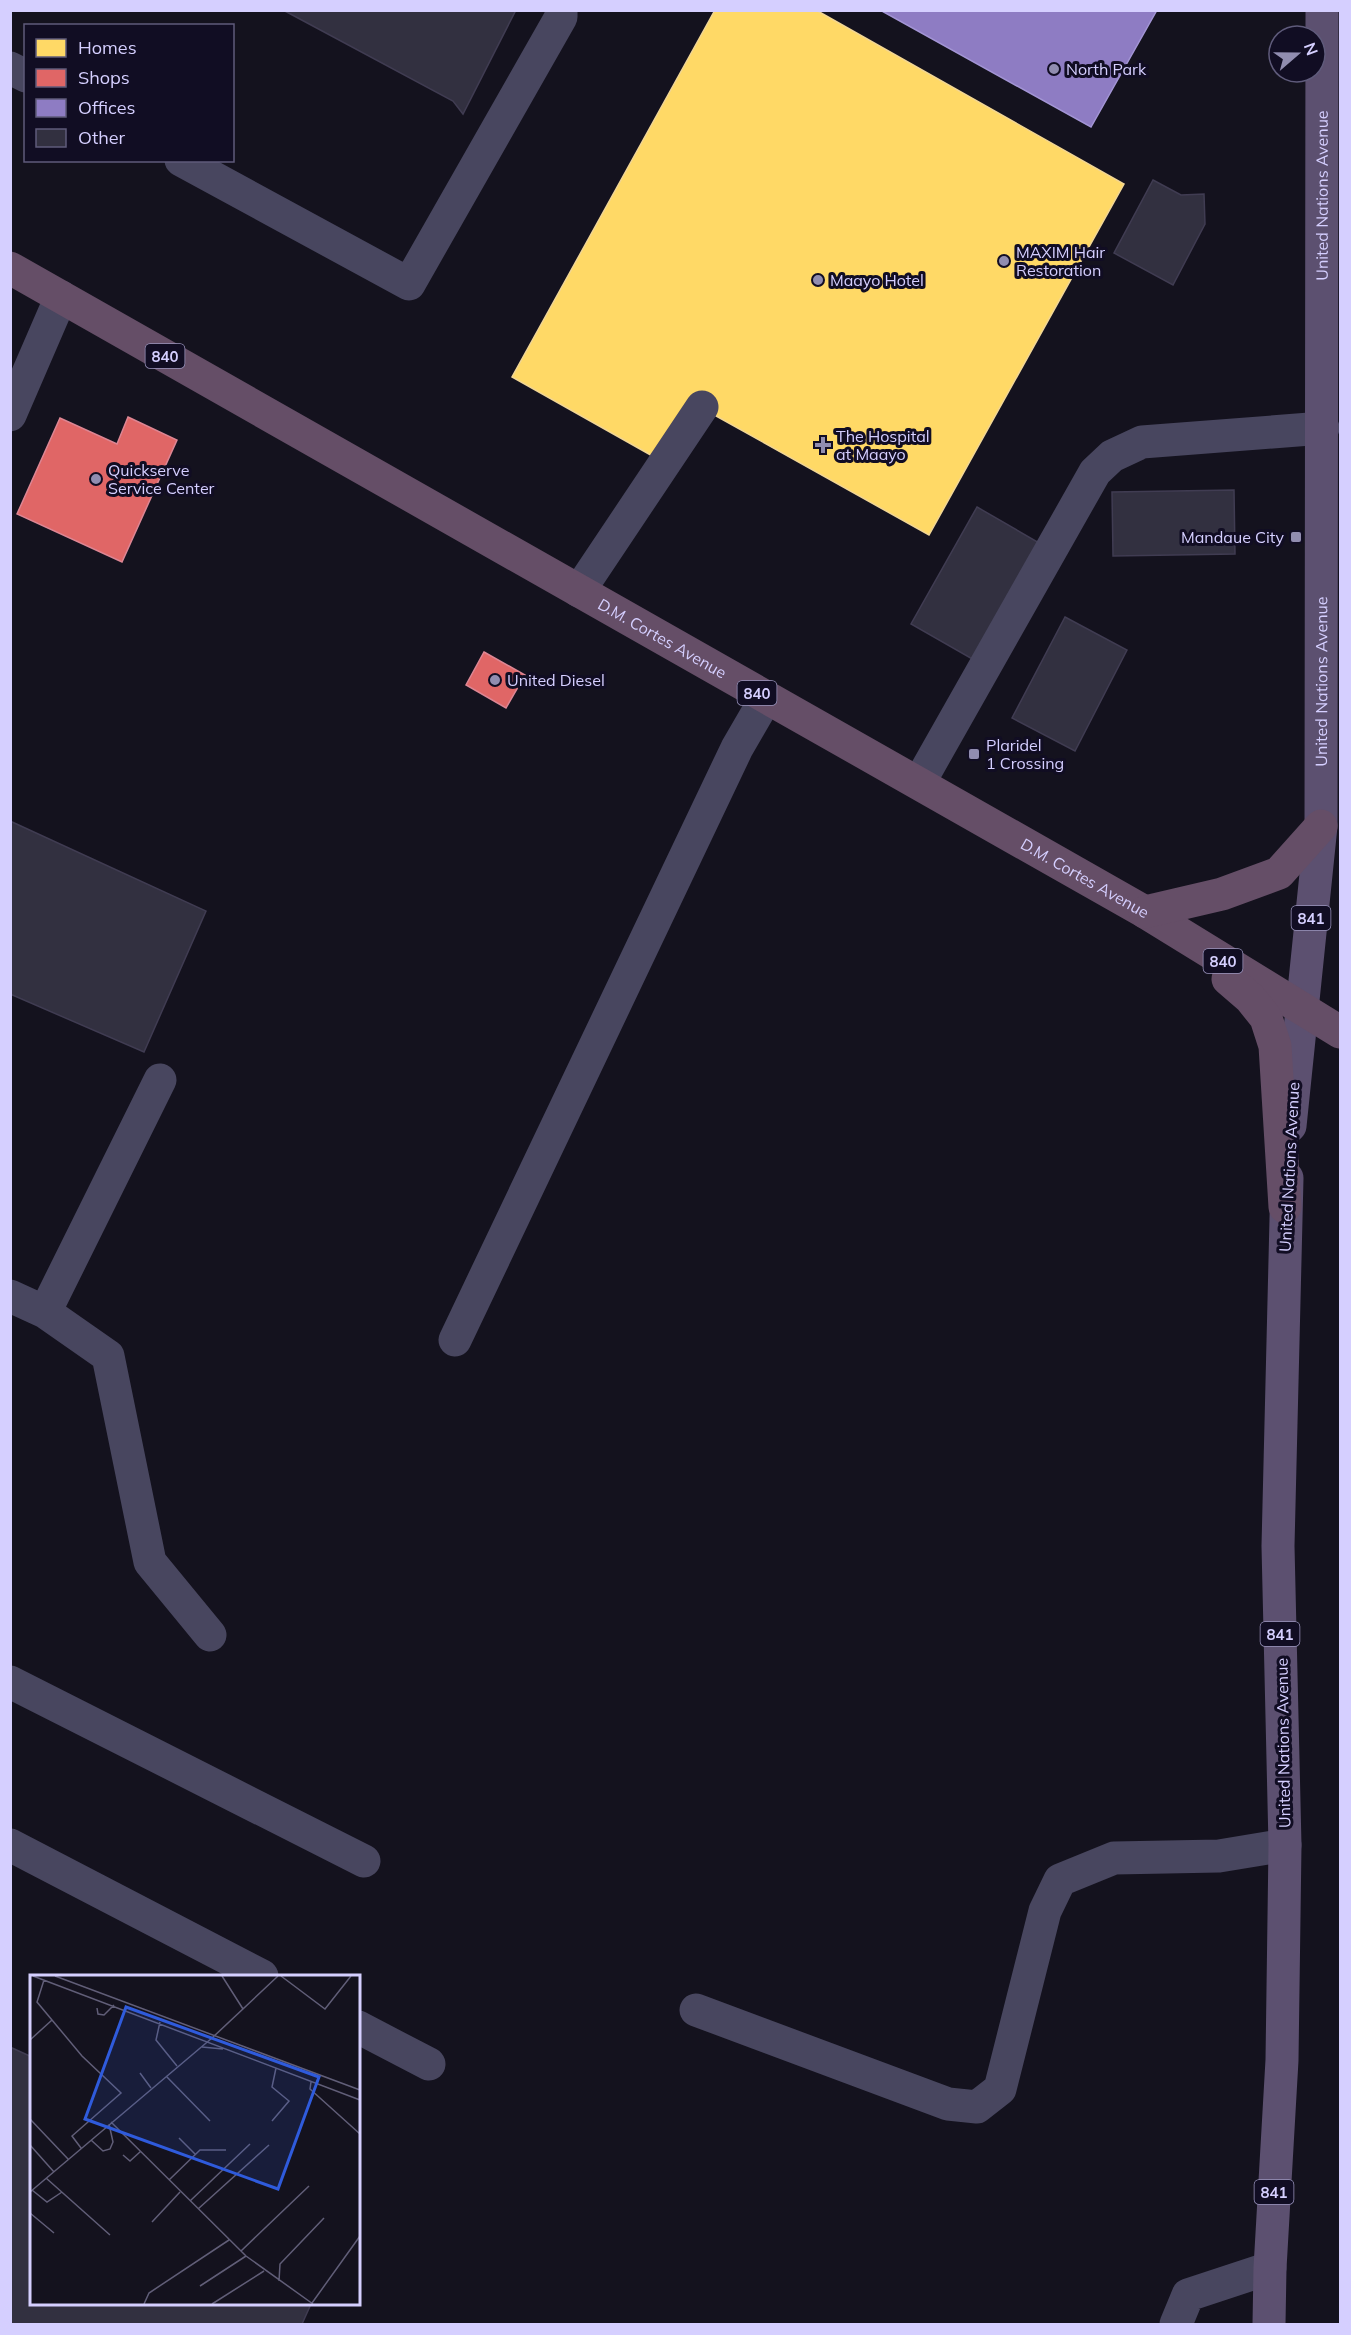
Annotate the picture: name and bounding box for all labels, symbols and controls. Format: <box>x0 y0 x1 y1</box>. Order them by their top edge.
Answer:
legend <box>24 24 234 162</box>
north arrow <box>1267 24 1327 84</box>
text: Homes <box>78 36 137 59</box>
text: N <box>1300 40 1323 58</box>
place label: North Park <box>1066 59 1147 79</box>
marker: North Park <box>1047 62 1061 76</box>
text: Shops <box>78 66 130 89</box>
text: Offices <box>78 96 136 119</box>
street label: United Nations Avenue <box>1312 110 1332 281</box>
text: Other <box>78 126 126 149</box>
place label: MAXIM Hair Restoration <box>1016 242 1105 280</box>
marker: MAXIM Hair Restoration <box>997 254 1011 268</box>
place label: Maayo Hotel <box>830 270 924 290</box>
marker: Maayo Hotel <box>811 273 825 287</box>
road number: 840 <box>146 344 184 368</box>
place label: The Hospital at Maayo <box>836 426 930 464</box>
marker: The Hospital at Maayo <box>814 436 832 454</box>
place label: Quickserve Service Center <box>108 460 215 498</box>
marker: Quickserve Service Center <box>89 472 103 486</box>
place label: Mandaue City <box>1181 527 1285 547</box>
marker: Mandaue City <box>1289 530 1303 544</box>
street label: D.M. Cortes Avenue <box>595 594 730 682</box>
street label: United Nations Avenue <box>1311 596 1331 767</box>
place label: United Diesel <box>507 670 605 690</box>
marker: United Diesel <box>488 673 502 687</box>
road number: 840 <box>738 681 777 705</box>
place label: Plaridel 1 Crossing <box>986 735 1064 773</box>
marker: Plaridel 1 Crossing <box>967 747 981 761</box>
street label: D.M. Cortes Avenue <box>1017 834 1153 922</box>
road number: 841 <box>1292 906 1330 930</box>
road number: 840 <box>1204 949 1242 973</box>
street label: United Nations Avenue <box>1275 1081 1303 1253</box>
road number: 841 <box>1260 1622 1300 1646</box>
street label: United Nations Avenue <box>1272 1658 1294 1828</box>
inset map <box>30 1975 360 2305</box>
road number: 841 <box>1254 2180 1294 2204</box>

